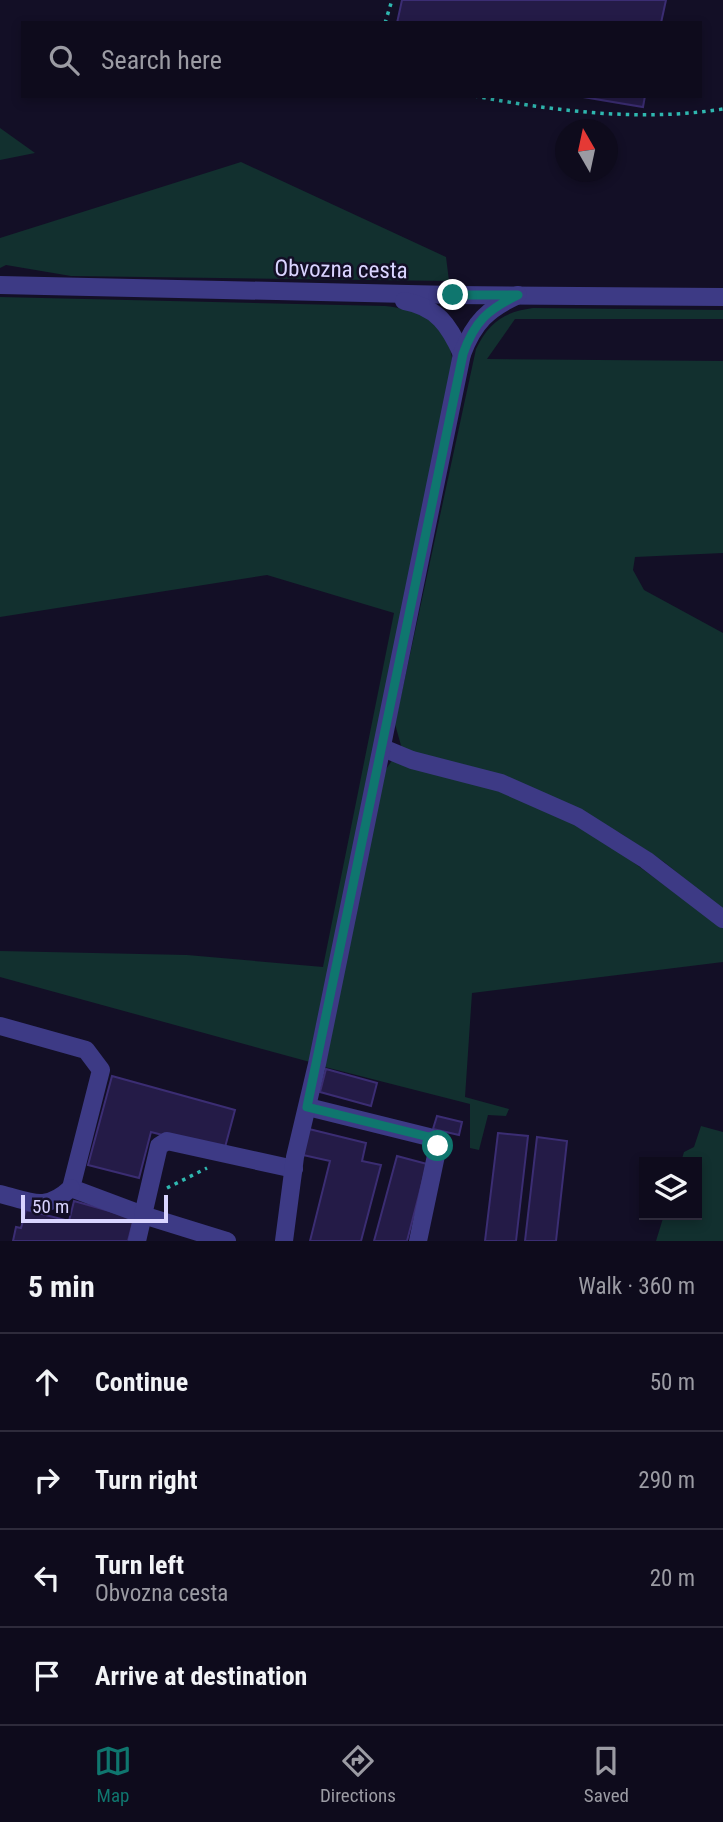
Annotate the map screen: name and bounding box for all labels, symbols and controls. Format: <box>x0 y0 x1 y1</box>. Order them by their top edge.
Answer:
search box <box>21 21 702 98</box>
icon: search <box>45 41 83 79</box>
text: Search here <box>101 45 222 75</box>
north arrow <box>555 119 618 182</box>
street label: Obvozna cesta <box>274 255 408 284</box>
route end <box>437 279 468 310</box>
route start <box>422 1130 453 1161</box>
map controls <box>639 1157 702 1220</box>
button: layers <box>639 1157 702 1220</box>
scale bar <box>21 1192 168 1224</box>
text: 50 m <box>32 1195 69 1218</box>
text: 5 min <box>28 1269 95 1304</box>
text: Walk · 360 m <box>578 1273 695 1300</box>
icon: ahead <box>28 1363 66 1401</box>
text: Continue <box>95 1367 188 1397</box>
text: 50 m <box>650 1369 695 1396</box>
icon: right <box>28 1461 66 1499</box>
text: Turn right <box>95 1465 197 1495</box>
text: 290 m <box>638 1467 695 1494</box>
text: Turn left <box>95 1550 184 1580</box>
icon: left <box>28 1559 66 1597</box>
text: 20 m <box>650 1565 695 1592</box>
text: Obvozna cesta <box>95 1580 228 1607</box>
icon: arrive <box>28 1657 66 1695</box>
text: Arrive at destination <box>95 1661 307 1691</box>
tab: Map <box>94 1742 132 1807</box>
tab: Directions <box>320 1742 396 1807</box>
tab: Saved <box>584 1742 629 1807</box>

